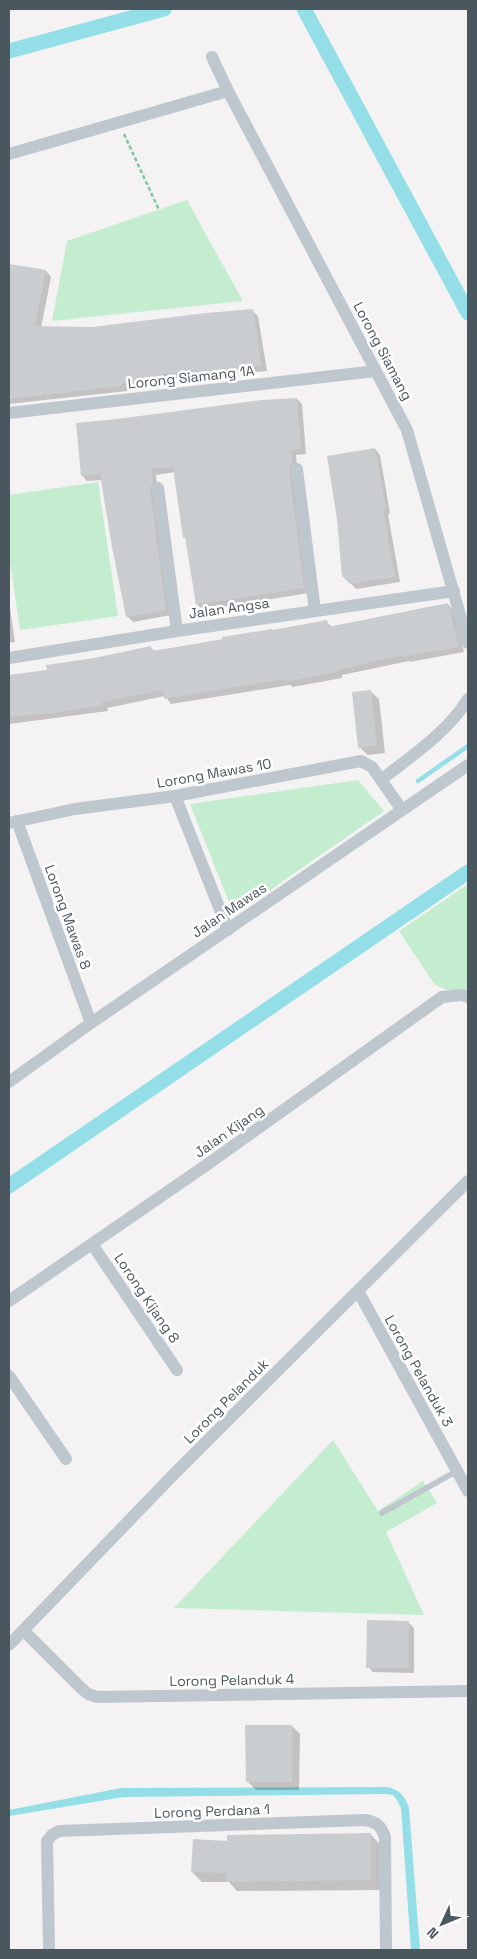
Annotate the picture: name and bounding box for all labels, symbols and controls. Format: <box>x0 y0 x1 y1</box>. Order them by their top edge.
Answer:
street label: Lorong Siamang <box>350 299 416 403</box>
street label: Lorong Siamang 1A <box>127 361 255 393</box>
street label: Jalan Angsa <box>188 593 270 623</box>
street label: Lorong Mawas 10 <box>155 754 273 792</box>
street label: Lorong Mawas 8 <box>41 862 95 972</box>
street label: Jalan Mawas <box>188 878 270 942</box>
street label: Jalan Kijang <box>191 1100 267 1162</box>
street label: Lorong Kijang 8 <box>110 1250 184 1347</box>
street label: Lorong Pelanduk 3 <box>381 1312 457 1430</box>
street label: Lorong Pelanduk <box>180 1354 273 1447</box>
street label: Lorong Pelanduk 4 <box>169 1670 295 1690</box>
street label: Lorong Perdana 1 <box>154 1800 270 1822</box>
north arrow <box>417 1899 467 1949</box>
text: N <box>423 1923 442 1943</box>

